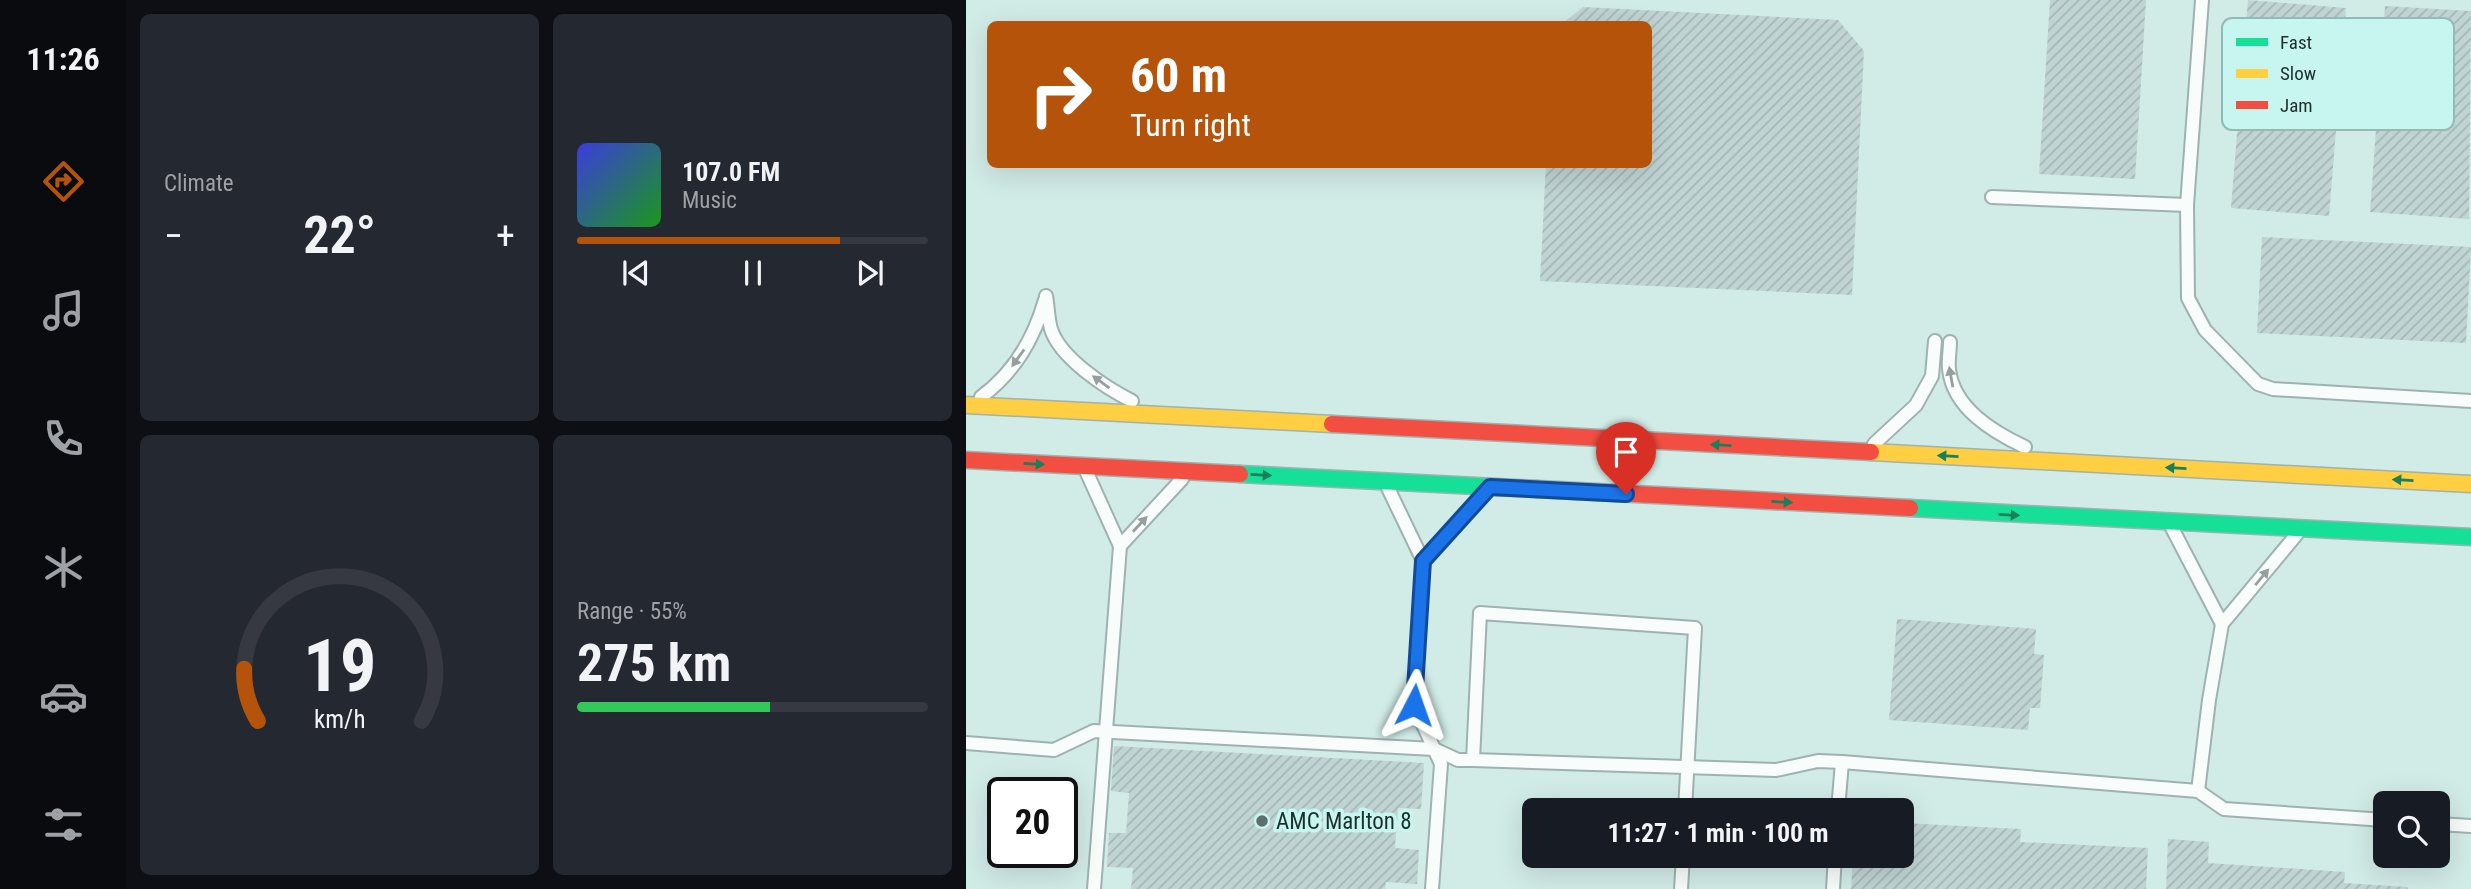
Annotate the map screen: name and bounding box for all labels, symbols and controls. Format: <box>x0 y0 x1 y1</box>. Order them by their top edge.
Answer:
legend <box>2222 18 2454 130</box>
text: Fast <box>2280 31 2312 54</box>
text: 11:26 <box>26 40 100 78</box>
text: 60 m <box>1130 47 1227 104</box>
icon: right <box>1015 49 1106 140</box>
text: Slow <box>2280 62 2316 85</box>
text: Jam <box>2280 94 2313 117</box>
text: Turn right <box>1130 106 1251 144</box>
icon: directions <box>39 157 88 206</box>
text: 107.0 FM <box>682 157 780 187</box>
text: Climate <box>164 170 234 197</box>
text: Music <box>682 187 737 214</box>
text: 22° <box>303 205 376 266</box>
text: − <box>164 214 183 258</box>
text: + <box>496 214 515 258</box>
icon: previous <box>617 254 655 292</box>
icon: pause <box>734 254 772 292</box>
icon: next <box>851 254 889 292</box>
icon: music <box>39 286 88 335</box>
one-way arrow <box>1011 349 1025 367</box>
one-way arrow <box>1946 366 1957 388</box>
one-way arrow <box>1092 375 1110 389</box>
icon: phone <box>39 414 88 463</box>
pin <box>1596 422 1656 494</box>
icon: arrive <box>1607 433 1645 471</box>
one-way arrow <box>1710 439 1732 450</box>
one-way arrow <box>1937 451 1959 462</box>
one-way arrow <box>1023 458 1045 469</box>
one-way arrow <box>2164 463 2186 474</box>
one-way arrow <box>1251 470 1273 481</box>
one-way arrow <box>2392 474 2414 485</box>
one-way arrow <box>1771 497 1793 508</box>
one-way arrow <box>1999 509 2021 520</box>
one-way arrow <box>1132 516 1148 533</box>
icon: climate <box>39 543 88 592</box>
one-way arrow <box>2254 568 2269 585</box>
text: Range · 55% <box>577 598 687 625</box>
text: 19 <box>303 623 376 709</box>
text: 275 km <box>577 633 731 694</box>
position arrow <box>1377 668 1451 742</box>
icon: car <box>39 672 88 721</box>
text: km/h <box>314 705 365 734</box>
speed limit sign: 20 <box>987 777 1078 868</box>
map controls <box>2373 791 2450 868</box>
button: search <box>2373 791 2450 868</box>
icon: filters <box>39 800 88 849</box>
place label: AMC Marlton 8 <box>1276 808 1412 835</box>
marker: AMC Marlton 8 <box>1254 813 1270 829</box>
text: 11:27 · 1 min · 100 m <box>1608 818 1828 848</box>

